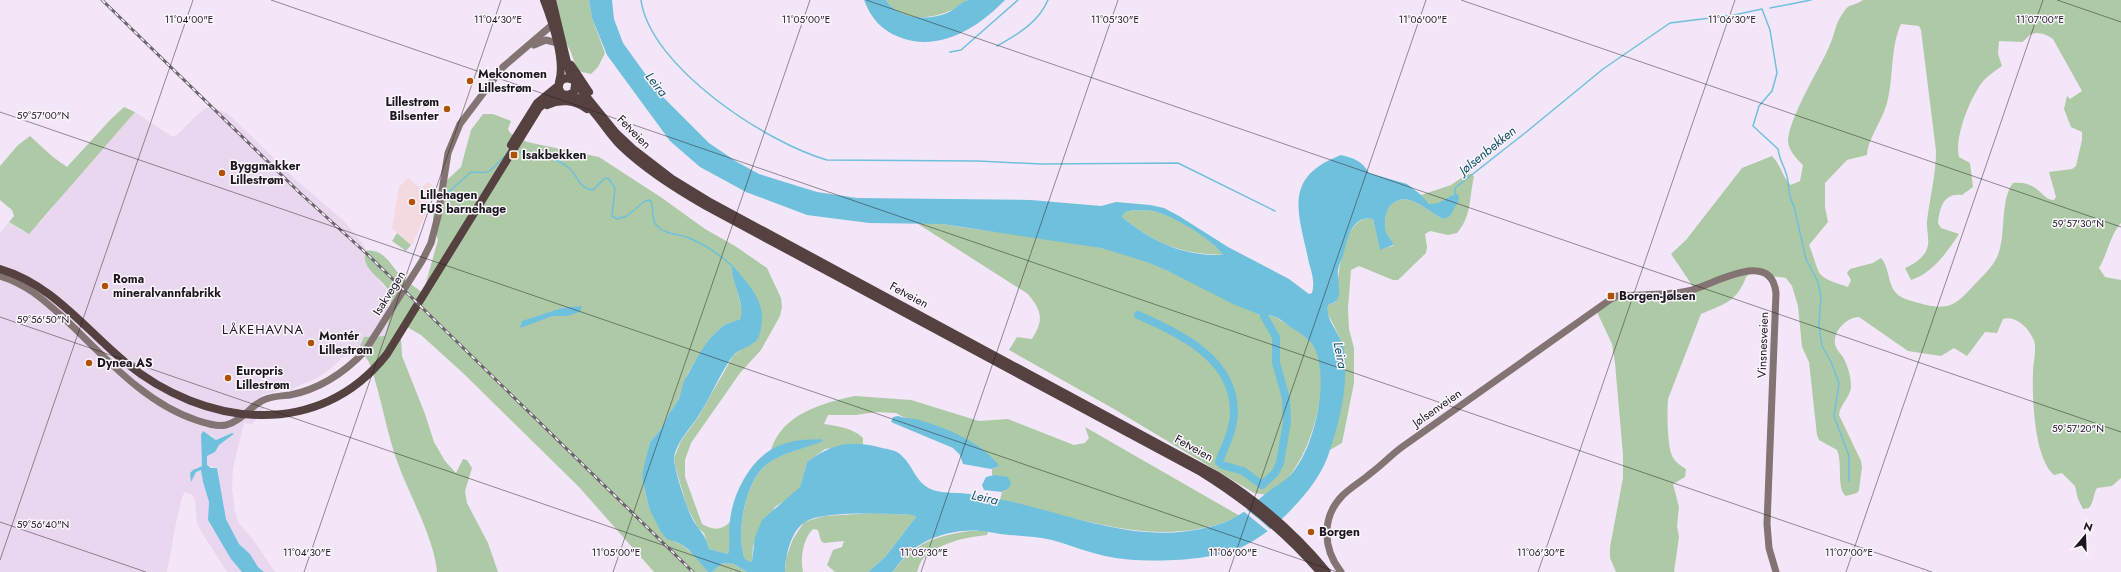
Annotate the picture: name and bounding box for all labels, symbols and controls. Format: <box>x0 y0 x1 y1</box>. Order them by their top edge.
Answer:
text: 11°04'00"E <box>165 12 213 27</box>
text: 11°04'30"E <box>474 12 522 27</box>
text: 11°05'00"E <box>782 12 830 27</box>
text: 11°05'30"E <box>1091 12 1139 27</box>
text: 11°06'00"E <box>1399 12 1447 27</box>
text: 11°06'30"E <box>1708 12 1756 27</box>
text: 11°07'00"E <box>2016 12 2064 27</box>
place label: Mekonomen Lillestrøm <box>478 65 547 97</box>
water label: Leira <box>641 68 672 101</box>
marker: Mekonomen Lillestrøm <box>465 76 475 86</box>
place label: Lillestrøm Bilsenter <box>385 93 439 125</box>
marker: Lillestrøm Bilsenter <box>442 104 452 114</box>
text: 59°57'00"N <box>17 108 69 123</box>
street label: Fetveien <box>613 111 655 153</box>
water label: Jølsenbekken <box>1452 121 1520 181</box>
place label: Isakbekken <box>522 146 587 164</box>
marker: Isakbekken <box>509 150 519 160</box>
place label: Byggmakker Lillestrøm <box>230 157 301 189</box>
marker: Byggmakker Lillestrøm <box>217 168 227 178</box>
place label: Lillehagen FUS barnehage <box>420 186 506 218</box>
marker: Lillehagen FUS barnehage <box>407 197 417 207</box>
text: 59°57'30"N <box>2052 216 2104 231</box>
street label: Isakvegen <box>368 267 410 319</box>
place label: Roma mineralvannfabrikk <box>113 270 221 302</box>
street label: Fetveien <box>886 277 932 313</box>
marker: Roma mineralvannfabrikk <box>100 281 110 291</box>
place label: Borgen-Jølsen <box>1619 287 1696 305</box>
marker: Borgen-Jølsen <box>1606 291 1616 301</box>
text: 59°56'50"N <box>17 312 69 327</box>
street label: Vinsnesveien <box>1753 312 1773 378</box>
district label: LÅKEHAVNA <box>222 320 304 339</box>
place label: Montér Lillestrøm <box>319 327 373 359</box>
marker: Montér Lillestrøm <box>306 338 316 348</box>
water label: Leira <box>1329 340 1352 370</box>
place label: Dynea AS <box>97 354 153 372</box>
marker: Dynea AS <box>84 358 94 368</box>
place label: Europris Lillestrøm <box>236 362 290 394</box>
marker: Europris Lillestrøm <box>223 373 233 383</box>
street label: Jølsenveien <box>1407 384 1465 433</box>
text: 59°57'20"N <box>2052 421 2104 436</box>
street label: Fetveien <box>1171 430 1217 466</box>
water label: Leira <box>970 485 1000 510</box>
north arrow <box>2065 516 2105 556</box>
text: 59°56'40"N <box>17 517 69 532</box>
text: N <box>2082 518 2095 536</box>
place label: Borgen <box>1319 523 1360 541</box>
marker: Borgen <box>1306 527 1316 537</box>
text: 11°04'30"E <box>283 545 331 560</box>
text: 11°05'00"E <box>592 545 640 560</box>
text: 11°05'30"E <box>900 545 948 560</box>
text: 11°06'00"E <box>1209 545 1257 560</box>
text: 11°06'30"E <box>1517 545 1565 560</box>
text: 11°07'00"E <box>1825 545 1873 560</box>

